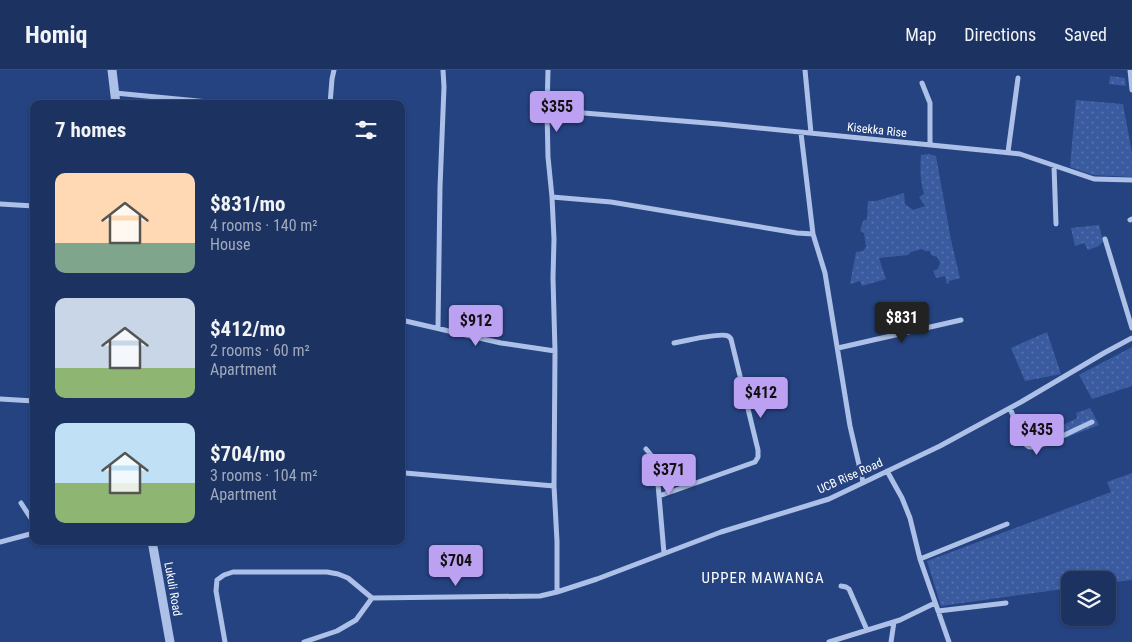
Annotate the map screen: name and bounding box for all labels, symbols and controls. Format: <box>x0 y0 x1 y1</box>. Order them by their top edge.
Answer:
text: Homiq <box>25 21 87 49</box>
text: Map <box>905 24 936 45</box>
text: Directions <box>964 24 1036 45</box>
text: Saved <box>1064 24 1107 45</box>
pin: $355 <box>527 90 587 133</box>
text: $355 <box>541 97 573 116</box>
icon: filters <box>352 116 380 144</box>
text: 7 homes <box>55 118 126 142</box>
street label: Kisekka Rise <box>846 120 908 140</box>
text: $831/mo <box>210 192 285 216</box>
icon: home <box>95 193 155 253</box>
text: 4 rooms · 140 m² <box>210 216 318 235</box>
text: House <box>210 235 250 254</box>
pin: $831 <box>872 302 932 344</box>
pin: $912 <box>446 304 506 347</box>
text: $831 <box>886 308 918 327</box>
text: $912 <box>460 311 492 330</box>
text: $412/mo <box>210 317 285 341</box>
icon: home <box>95 318 155 378</box>
text: 2 rooms · 60 m² <box>210 341 310 360</box>
text: Apartment <box>210 360 277 379</box>
pin: $412 <box>731 376 791 419</box>
text: $412 <box>745 383 777 402</box>
pin: $435 <box>1007 414 1067 456</box>
text: $435 <box>1021 420 1053 439</box>
text: $704/mo <box>210 442 285 466</box>
icon: home <box>95 443 155 503</box>
pin: $371 <box>639 454 699 496</box>
street label: UCB Rise Road <box>815 455 885 497</box>
text: $371 <box>653 460 685 479</box>
text: 3 rooms · 104 m² <box>210 466 318 485</box>
text: Apartment <box>210 485 277 504</box>
pin: $704 <box>426 544 486 587</box>
text: $704 <box>440 551 472 570</box>
street label: Lukuli Road <box>161 561 185 617</box>
district label: UPPER MAWANGA <box>701 569 825 587</box>
map controls <box>1061 571 1116 626</box>
button: layers <box>1061 571 1116 626</box>

